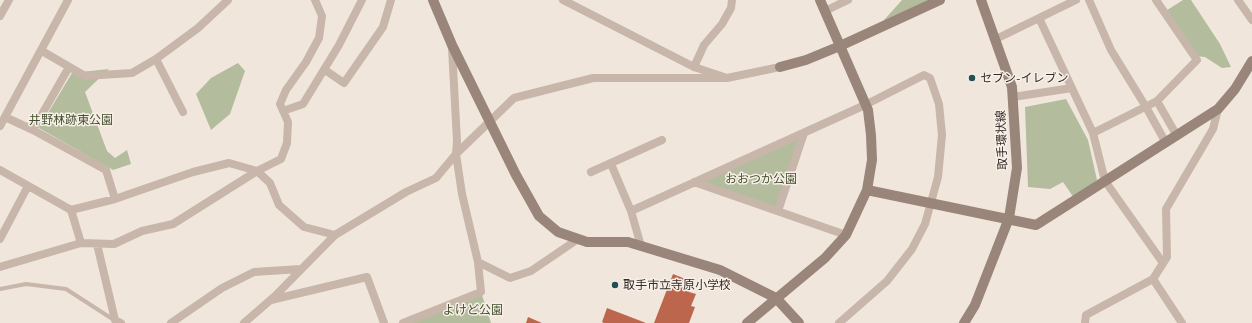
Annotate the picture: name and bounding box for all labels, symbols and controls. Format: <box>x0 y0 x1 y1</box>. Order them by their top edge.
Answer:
place label: セブン-イレブン <box>980 71 1069 85</box>
marker: セブン-イレブン <box>967 73 977 83</box>
street label: 取手環状線 <box>994 110 1010 170</box>
park label: 井野林跡東公園 <box>29 113 113 127</box>
park label: おおつか公園 <box>725 172 797 186</box>
place label: 取手市立寺原小学校 <box>623 278 731 292</box>
marker: 取手市立寺原小学校 <box>610 280 620 290</box>
park label: よけど公園 <box>443 303 503 317</box>

